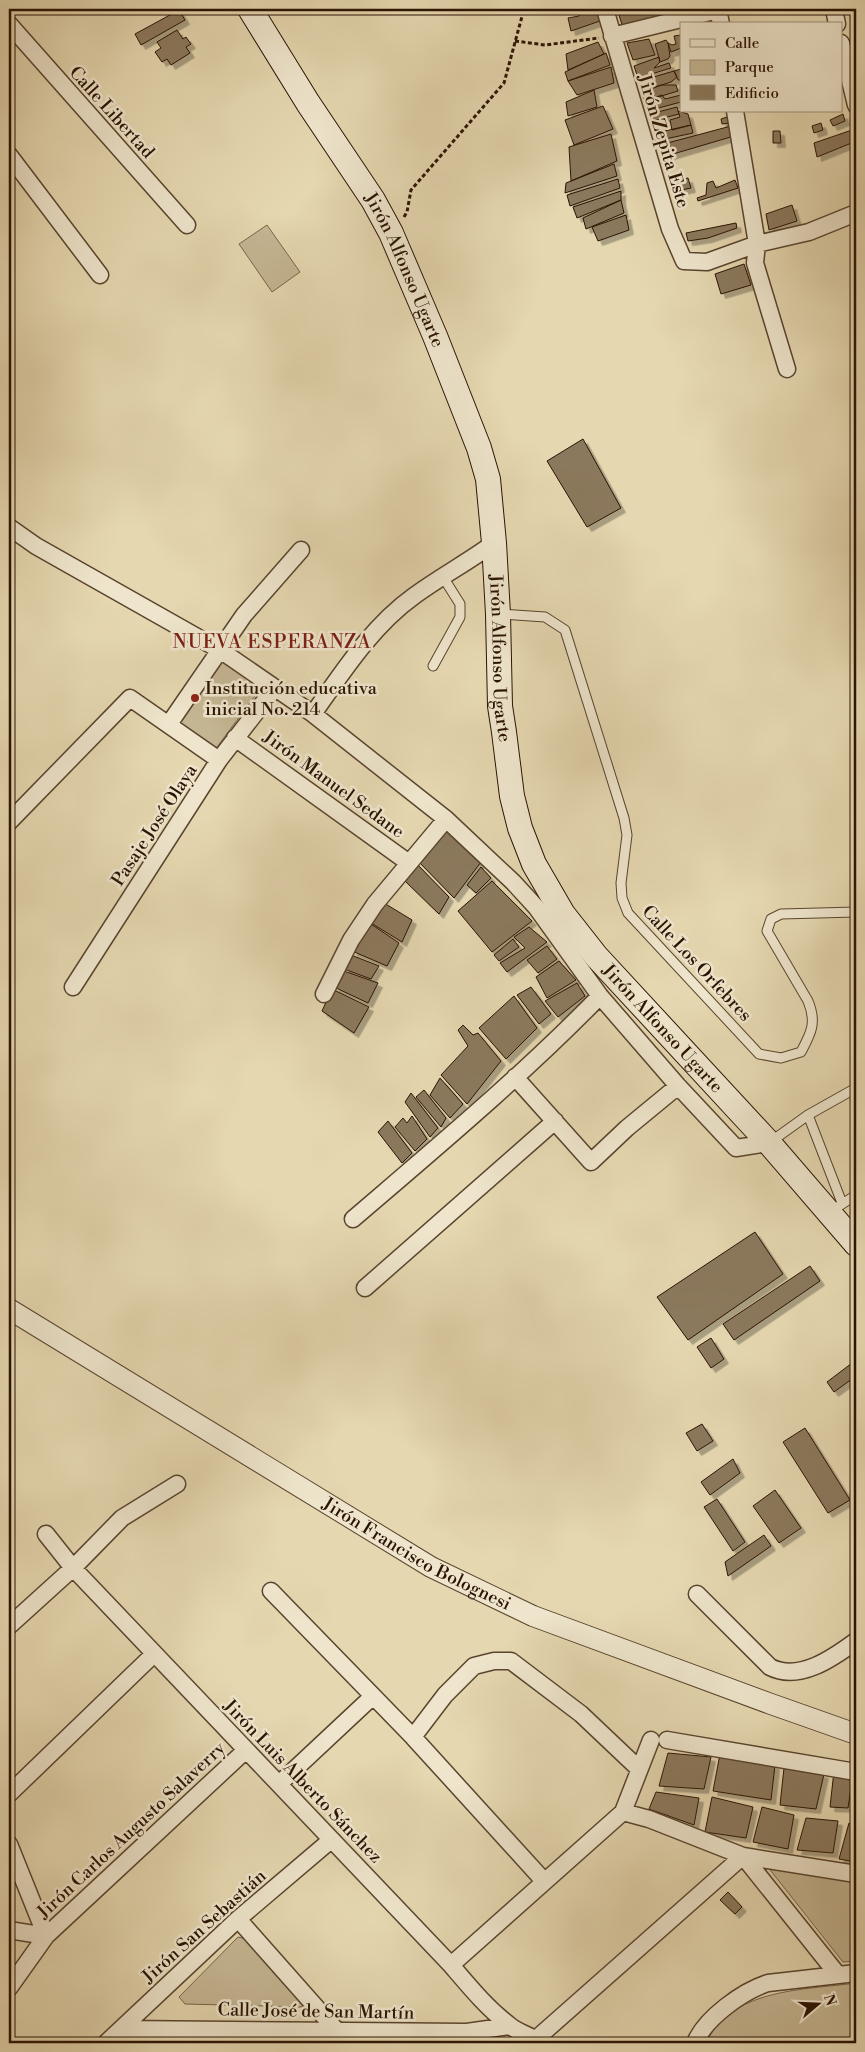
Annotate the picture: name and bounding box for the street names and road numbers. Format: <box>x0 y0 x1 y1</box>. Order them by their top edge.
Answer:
street label: Calle Libertad <box>64 61 160 164</box>
street label: Jirón Zepita Este <box>632 71 695 211</box>
street label: Jirón Alfonso Ugarte <box>358 187 449 351</box>
street label: Jirón Alfonso Ugarte <box>484 573 516 743</box>
street label: Jirón Manuel Sedane <box>258 725 409 843</box>
street label: Pasaje José Olaya <box>106 759 203 891</box>
street label: Calle Los Orfebres <box>637 900 757 1026</box>
street label: Jirón Alfonso Ugarte <box>596 959 728 1098</box>
street label: Jirón Francisco Bolognesi <box>317 1492 515 1616</box>
street label: Jirón Luis Alberto Sánchez <box>218 1694 387 1868</box>
street label: Jirón Carlos Augusto Salaverry <box>32 1737 230 1924</box>
street label: Jirón San Sebastián <box>137 1864 271 1989</box>
street label: Calle José de San Martín <box>217 1998 415 2025</box>

